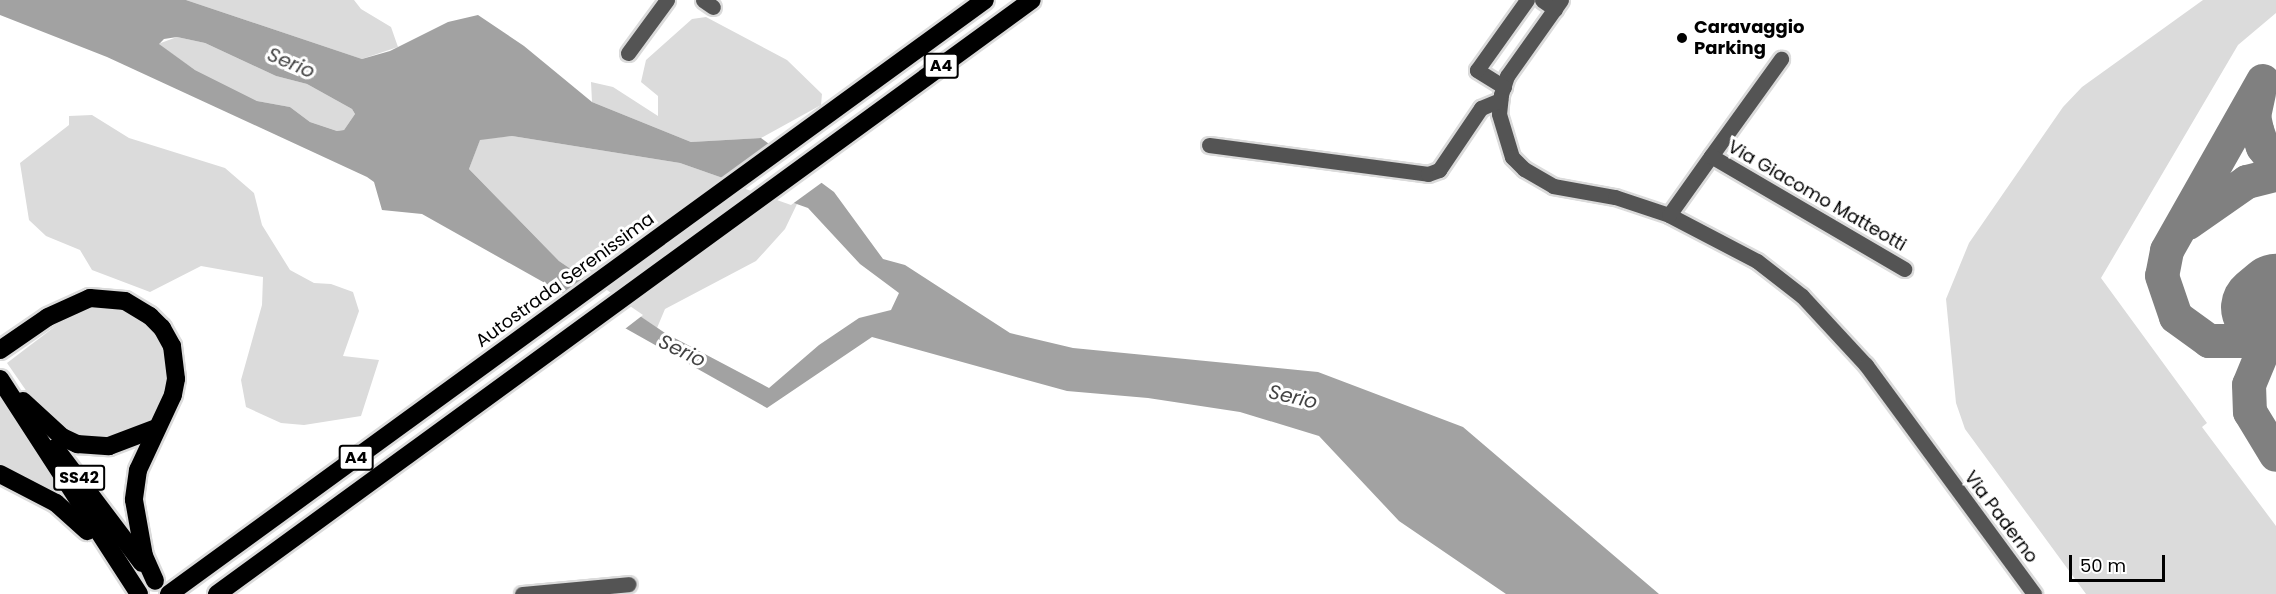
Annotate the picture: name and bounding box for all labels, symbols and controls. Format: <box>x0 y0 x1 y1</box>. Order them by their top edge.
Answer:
place label: Caravaggio Parking <box>1694 17 1805 60</box>
marker: Caravaggio Parking <box>1675 31 1689 45</box>
water label: Serio <box>264 42 318 84</box>
road number: A4 <box>923 53 959 79</box>
street label: Via Giacomo Matteotti <box>1724 136 1910 256</box>
street label: Autostrada Serenissima <box>472 208 658 352</box>
water label: Serio <box>655 329 709 373</box>
water label: Serio <box>1266 380 1320 414</box>
road number: A4 <box>338 445 374 471</box>
road number: SS42 <box>52 465 106 491</box>
street label: Via Paderno <box>1960 467 2042 567</box>
scale bar <box>2072 543 2168 581</box>
text: 50 m <box>2080 553 2126 578</box>

